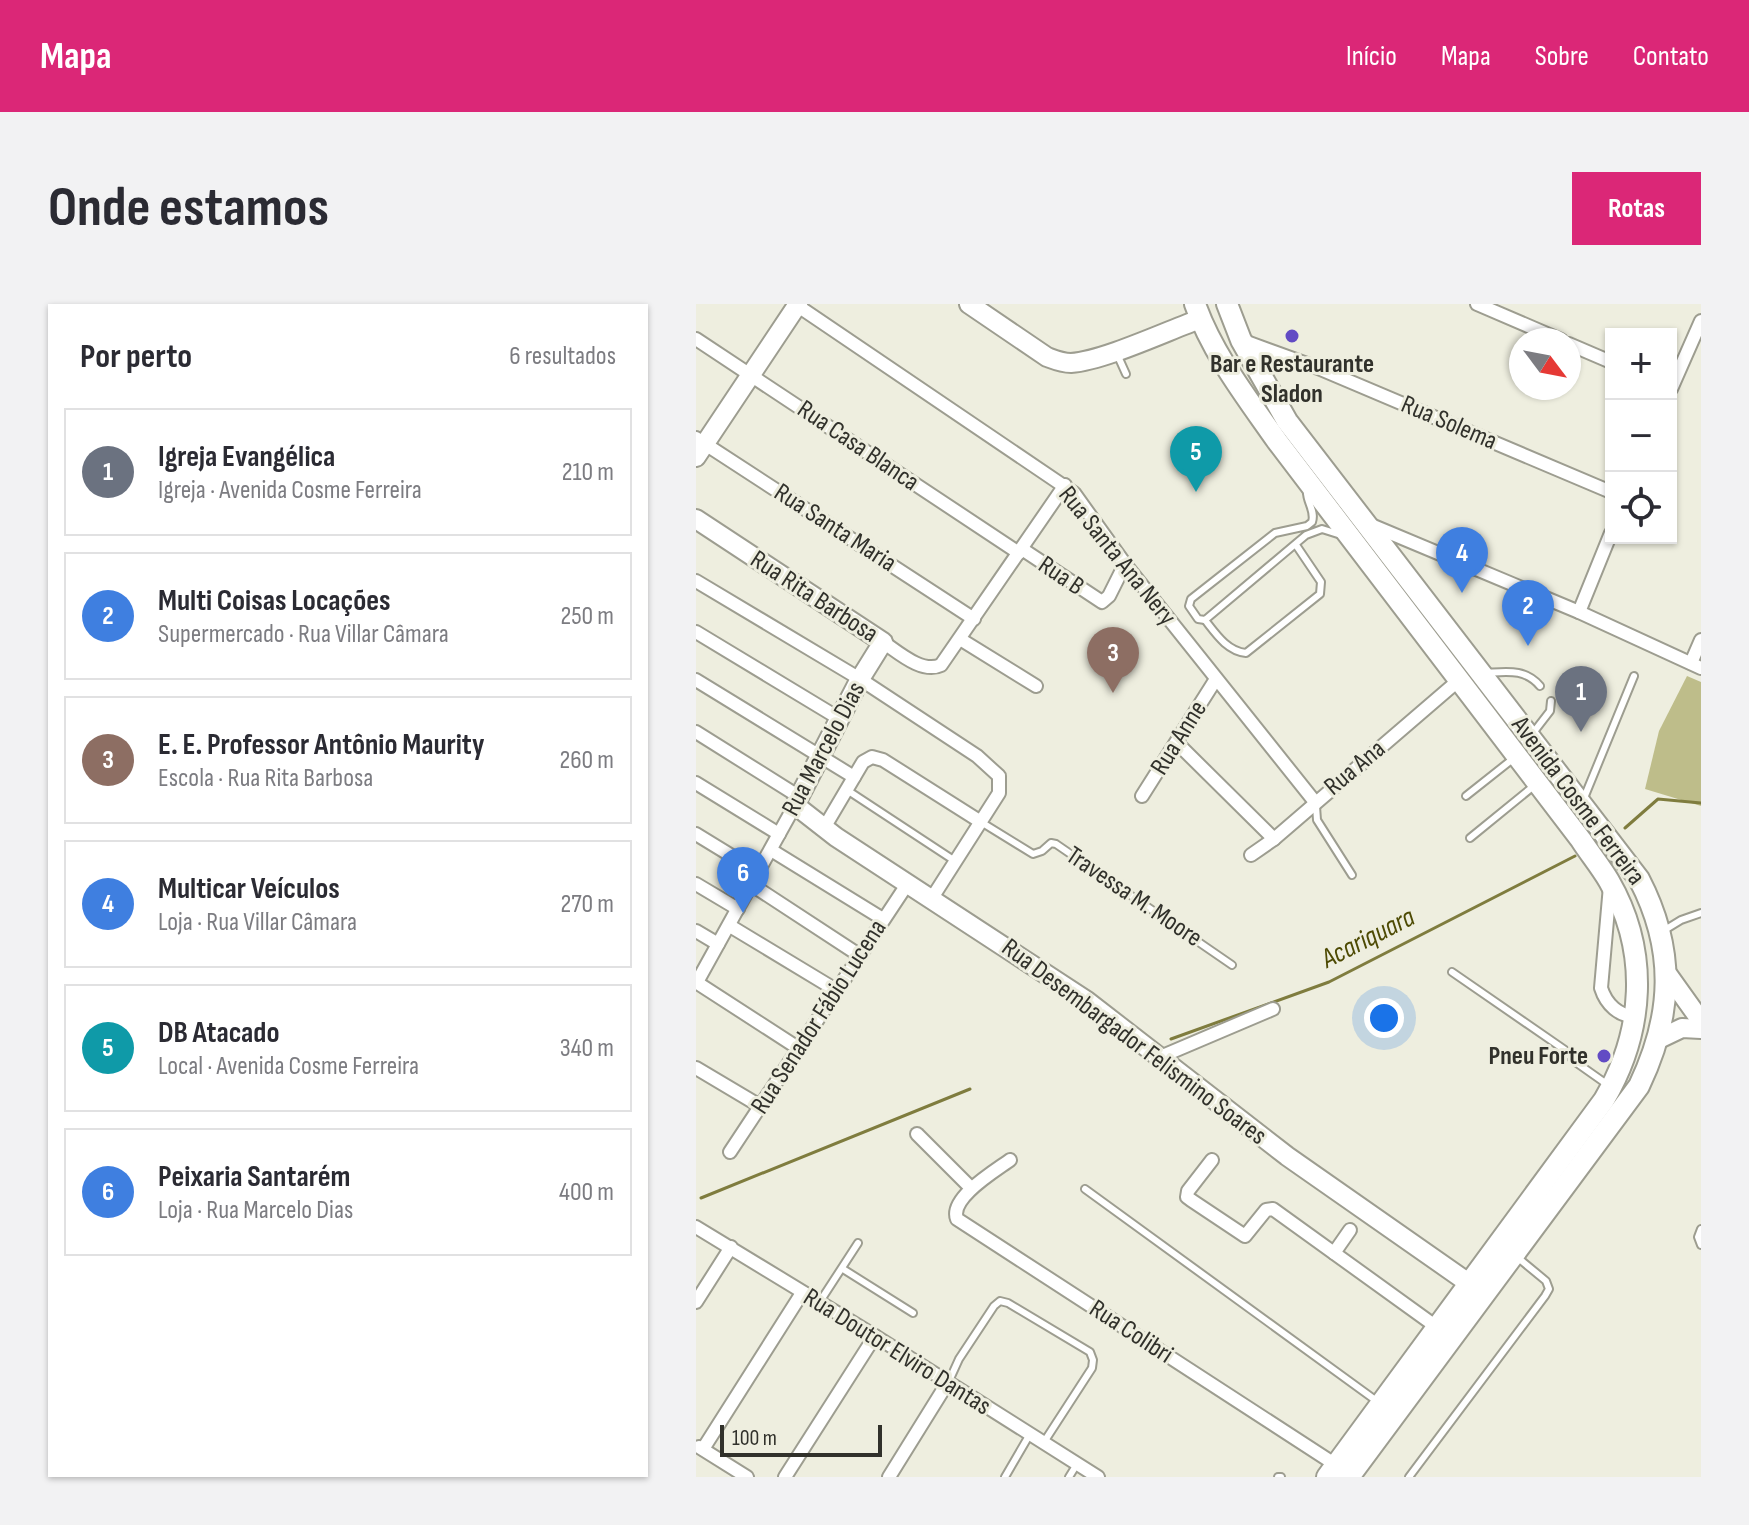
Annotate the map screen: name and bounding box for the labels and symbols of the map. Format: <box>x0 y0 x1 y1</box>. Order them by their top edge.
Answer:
marker: Bar e Restaurante Sladon <box>1283 327 1301 345</box>
north arrow <box>1509 328 1581 400</box>
place label: Bar e Restaurante Sladon <box>1210 349 1374 410</box>
street label: Rua Solema <box>1396 389 1502 457</box>
street label: Rua Casa Blanca <box>791 394 925 498</box>
pin: 5 <box>1170 426 1222 492</box>
street label: Rua Santa Maria <box>768 477 902 579</box>
street label: Rua Santa Ana Nery <box>1052 480 1182 632</box>
pin: 4 <box>1436 527 1488 593</box>
street label: Rua Rita Barbosa <box>744 544 884 650</box>
street label: Rua B <box>1032 550 1090 602</box>
pin: 2 <box>1502 580 1554 646</box>
pin: 3 <box>1087 627 1139 693</box>
pin: 1 <box>1555 666 1607 732</box>
street label: Rua Marcelo Dias <box>776 677 872 821</box>
street label: Rua Anne <box>1144 695 1214 781</box>
street label: Avenida Cosme Ferreira <box>1504 710 1651 891</box>
street label: Rua Ana <box>1318 734 1392 802</box>
street label: Travessa M. Moore <box>1060 840 1208 954</box>
pin: 6 <box>717 847 769 913</box>
water label: Acariquara <box>1315 900 1421 976</box>
street label: Rua Senador Fábio Lucena <box>745 914 893 1120</box>
street label: Rua Desembargador Felismino Soares <box>996 932 1272 1152</box>
your location <box>1364 998 1404 1038</box>
place label: Pneu Forte <box>1489 1041 1588 1072</box>
marker: Pneu Forte <box>1595 1047 1613 1065</box>
street label: Rua Doutor Elviro Dantas <box>798 1282 996 1422</box>
street label: Rua Colibri <box>1083 1294 1179 1370</box>
scale bar <box>720 1421 882 1457</box>

